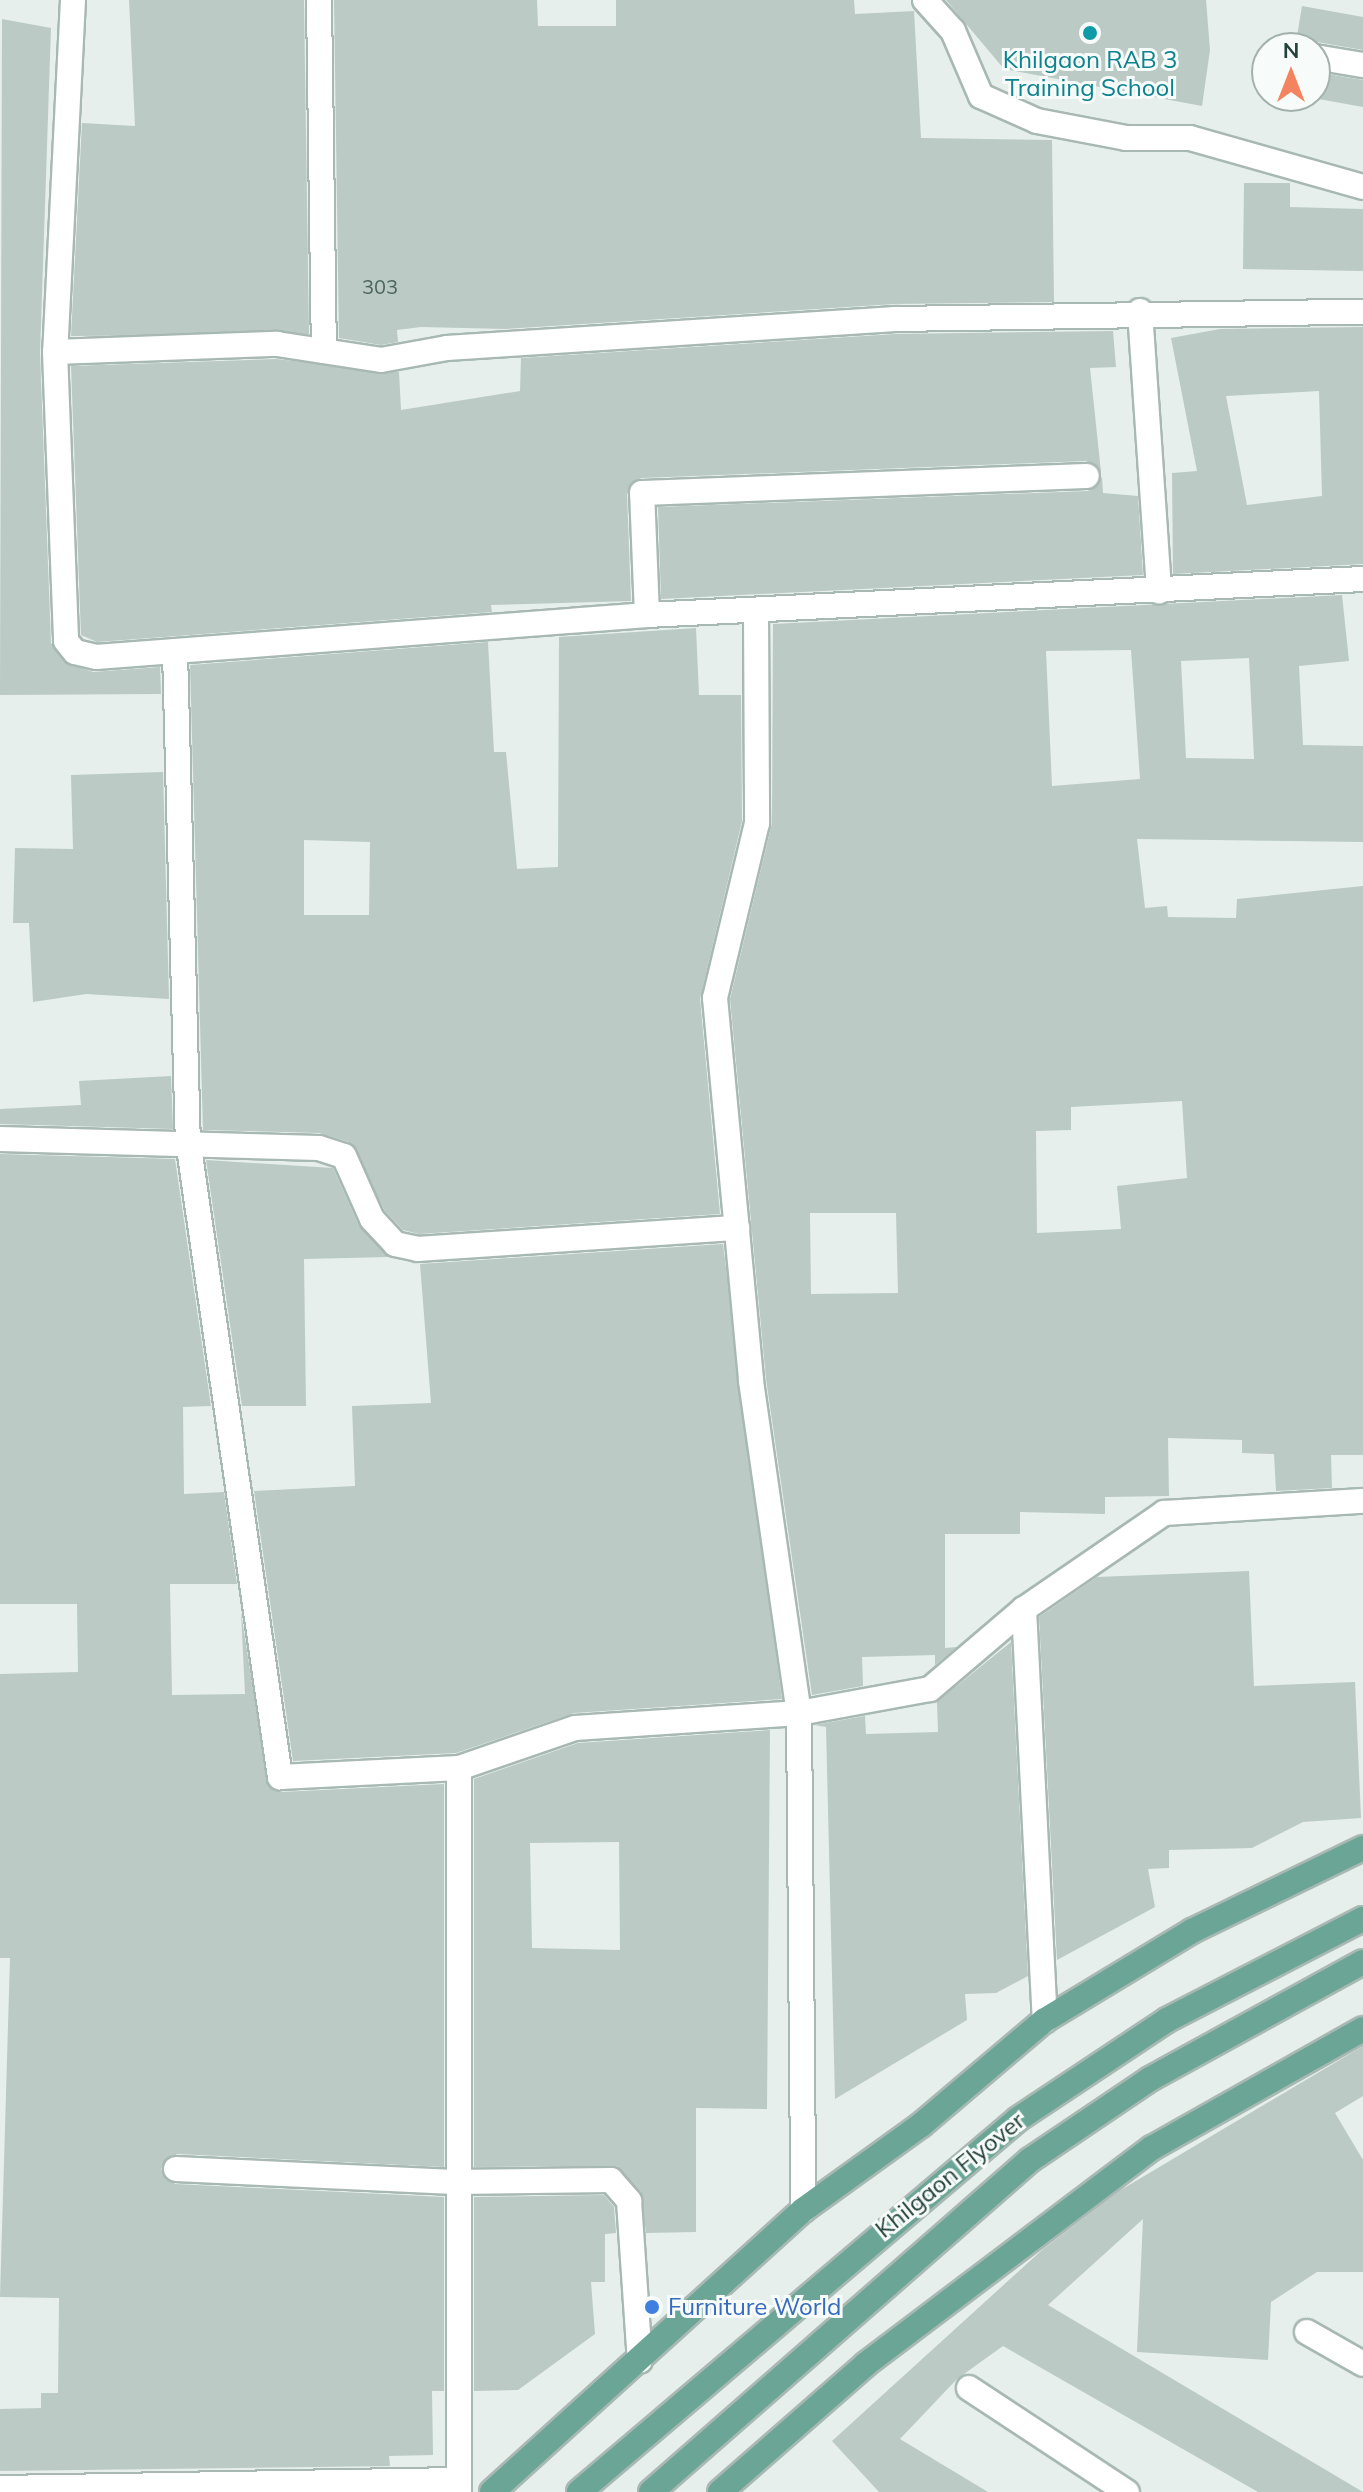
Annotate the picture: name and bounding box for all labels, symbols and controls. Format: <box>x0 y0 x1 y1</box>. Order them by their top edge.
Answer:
marker: Khilgaon RAB 3 Training School <box>1081 24 1099 42</box>
north arrow <box>1251 32 1331 112</box>
text: N <box>1283 36 1299 64</box>
place label: Khilgaon RAB 3 Training School <box>1003 46 1177 102</box>
house number: 303 <box>362 274 398 298</box>
street label: Khilgaon Flyover <box>870 2106 1030 2244</box>
place label: Furniture World <box>668 2293 841 2321</box>
marker: Furniture World <box>643 2298 661 2316</box>

